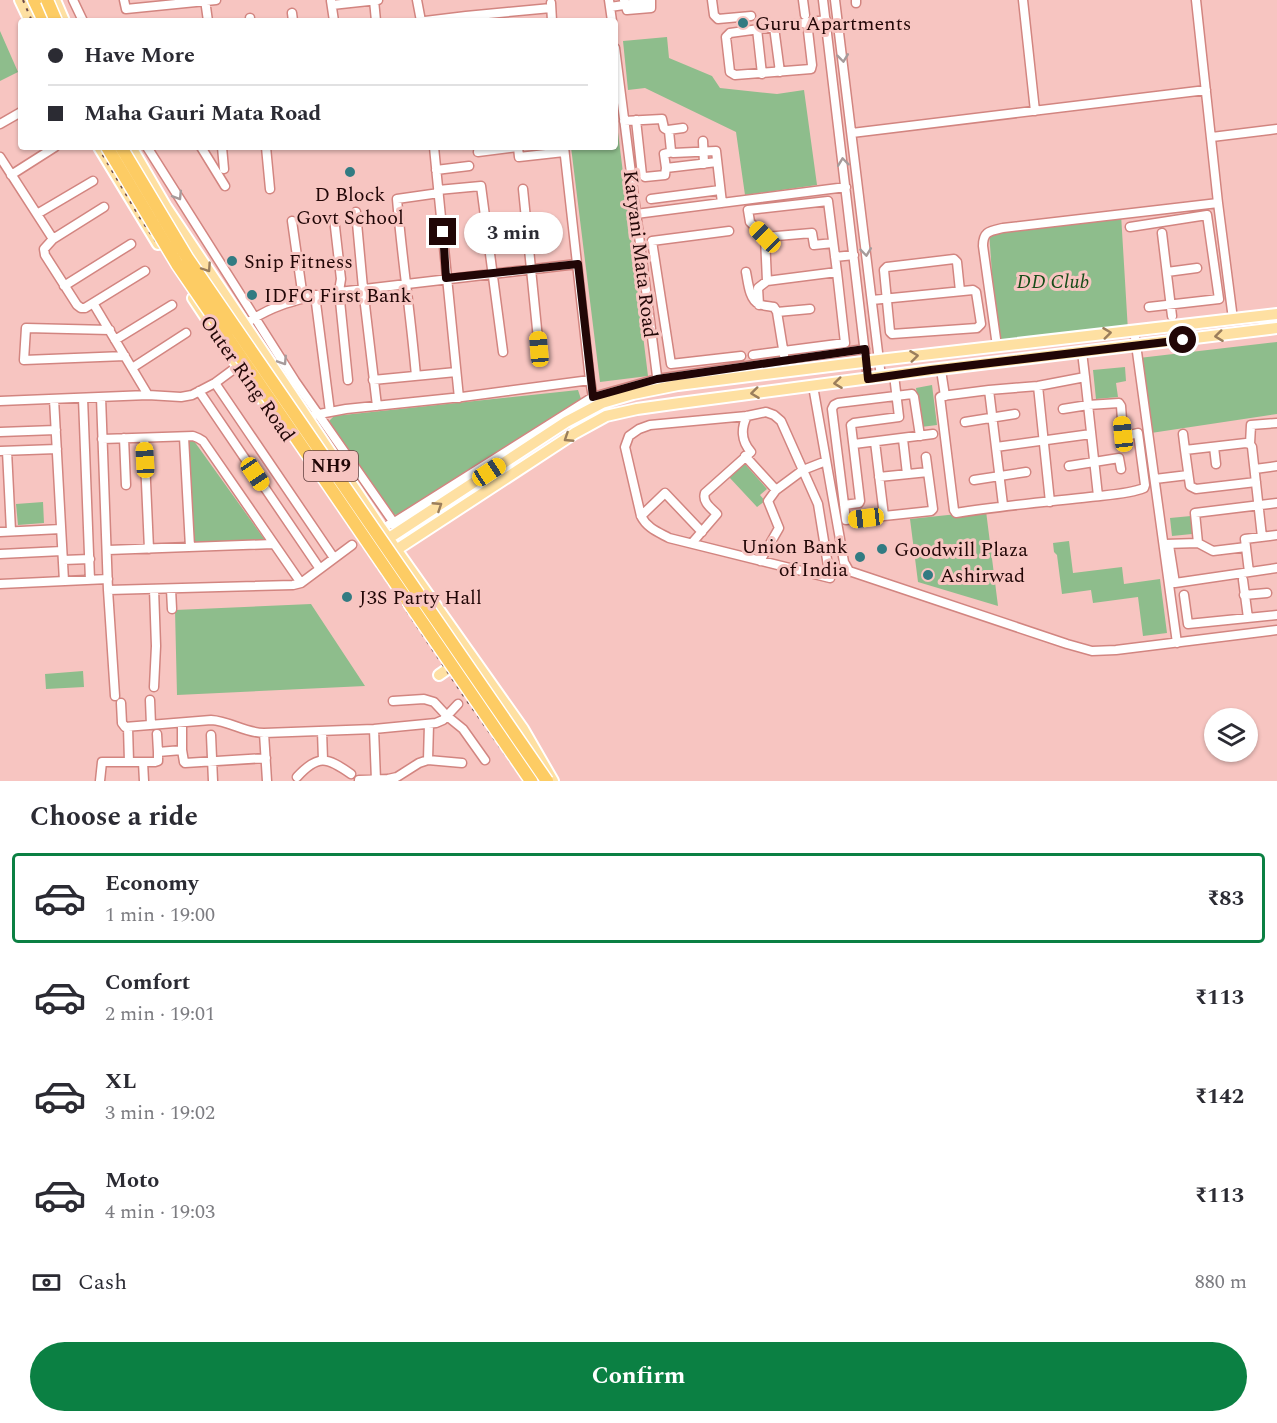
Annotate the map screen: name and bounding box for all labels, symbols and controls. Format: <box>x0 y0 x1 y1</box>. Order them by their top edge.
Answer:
place label: Guru Apartments <box>755 9 911 39</box>
marker: Guru Apartments <box>736 16 750 30</box>
text: Have More <box>84 39 195 72</box>
one-way arrow <box>836 54 848 63</box>
text: Maha Gauri Mata Road <box>84 97 321 130</box>
one-way arrow <box>837 157 849 166</box>
marker: D Block Govt School <box>343 165 357 179</box>
street label: Katyani Mata Road <box>615 168 665 340</box>
place label: D Block Govt School <box>296 180 404 233</box>
one-way arrow <box>171 190 182 201</box>
callout: 3 min <box>464 211 563 253</box>
route end <box>429 218 456 245</box>
text: 3 min <box>487 218 540 248</box>
car <box>746 218 784 256</box>
place label: Snip Fitness <box>244 247 353 277</box>
one-way arrow <box>859 247 872 256</box>
marker: Snip Fitness <box>225 254 239 268</box>
one-way arrow <box>200 261 211 272</box>
park label: DD Club <box>1017 267 1089 297</box>
place label: IDFC First Bank <box>264 281 412 311</box>
marker: IDFC First Bank <box>245 288 259 302</box>
street label: Outer Ring Road <box>192 309 302 448</box>
route start <box>1169 326 1196 353</box>
one-way arrow <box>1103 328 1112 340</box>
one-way arrow <box>1214 329 1224 341</box>
car <box>528 330 550 368</box>
one-way arrow <box>909 350 918 363</box>
one-way arrow <box>275 355 287 365</box>
one-way arrow <box>833 376 842 388</box>
one-way arrow <box>751 386 760 399</box>
car <box>1112 415 1134 453</box>
one-way arrow <box>564 431 575 442</box>
car <box>135 442 155 478</box>
road number: NH9 <box>304 451 358 481</box>
car <box>237 454 273 494</box>
car <box>469 455 509 489</box>
one-way arrow <box>431 503 442 514</box>
car <box>847 507 885 529</box>
place label: Union Bank of India <box>741 532 848 585</box>
place label: Goodwill Plaza <box>894 535 1028 565</box>
marker: Goodwill Plaza <box>875 542 889 556</box>
marker: Union Bank of India <box>853 550 867 564</box>
place label: Ashirwad <box>940 561 1025 591</box>
marker: Ashirwad <box>921 568 935 582</box>
place label: J3S Party Hall <box>359 583 482 613</box>
marker: J3S Party Hall <box>340 590 354 604</box>
map controls <box>1204 708 1258 762</box>
button: layers <box>1204 708 1258 762</box>
text: Choose a ride <box>30 796 198 838</box>
text: Economy <box>105 867 198 900</box>
icon: car <box>33 871 87 925</box>
text: ₹83 <box>1207 882 1244 915</box>
text: 1 min · 19:00 <box>105 900 215 930</box>
text: Comfort <box>105 966 190 999</box>
icon: car <box>33 970 87 1024</box>
text: ₹113 <box>1195 981 1244 1014</box>
text: 2 min · 19:01 <box>105 999 215 1029</box>
text: XL <box>105 1065 136 1098</box>
icon: car <box>33 1069 87 1123</box>
text: ₹142 <box>1195 1080 1244 1113</box>
text: 3 min · 19:02 <box>105 1098 215 1128</box>
text: Moto <box>105 1164 159 1197</box>
icon: car <box>33 1168 87 1222</box>
text: ₹113 <box>1195 1179 1244 1212</box>
text: 4 min · 19:03 <box>105 1197 215 1227</box>
icon: cash <box>30 1266 63 1299</box>
text: Cash <box>78 1266 127 1299</box>
text: 880 m <box>1195 1267 1247 1297</box>
button: Confirm <box>30 1342 1247 1411</box>

